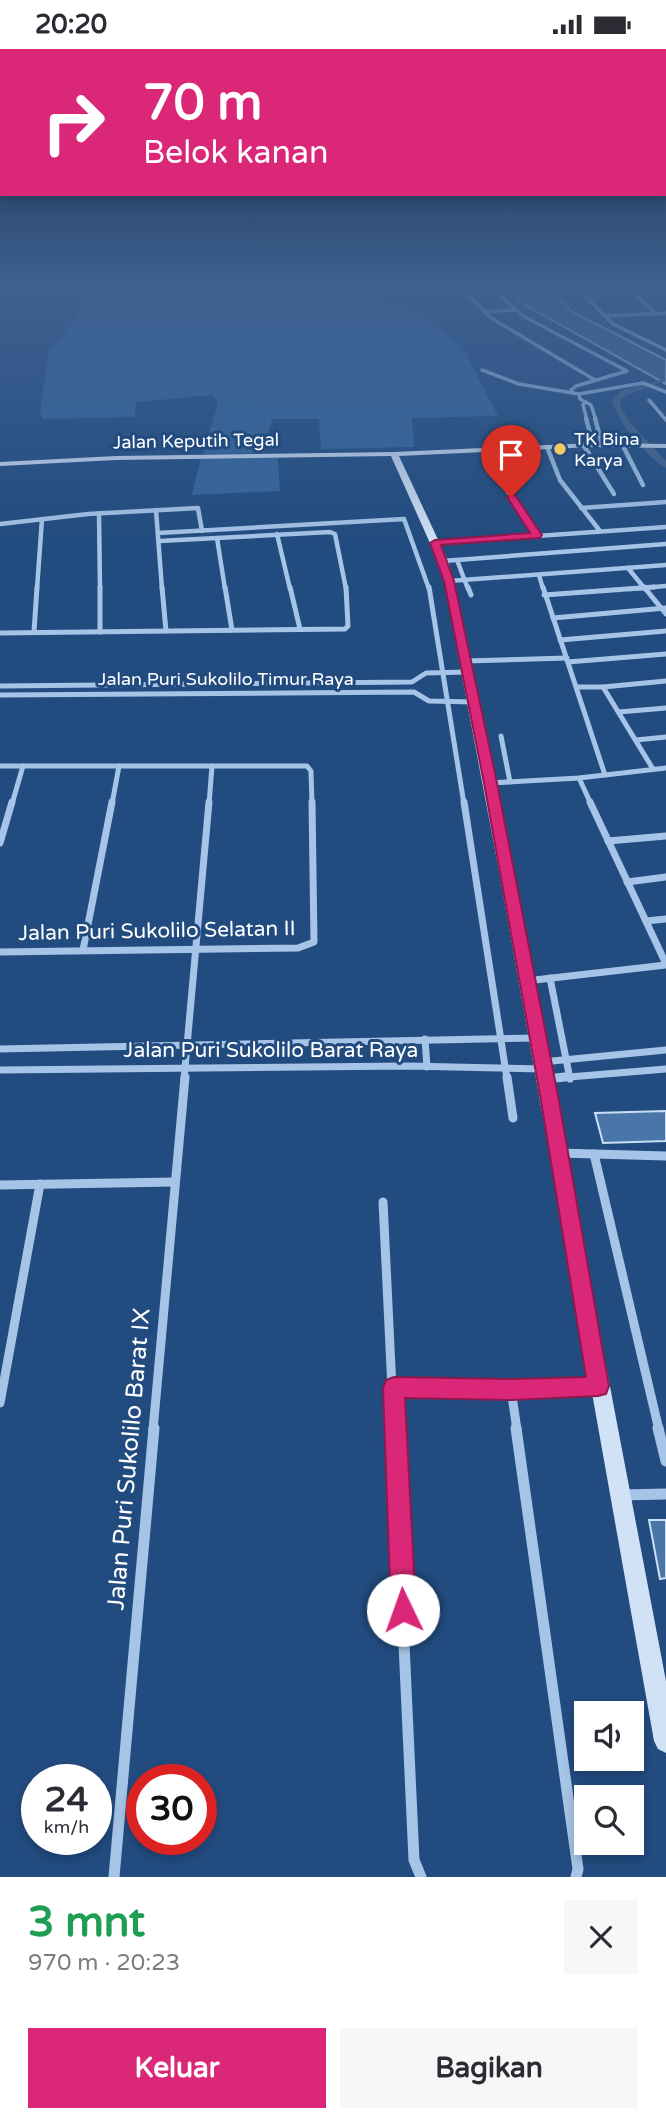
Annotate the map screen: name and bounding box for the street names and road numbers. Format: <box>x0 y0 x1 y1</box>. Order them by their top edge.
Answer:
street label: Jalan Keputih Tegal <box>113 429 279 453</box>
street label: Jalan Puri Sukolilo Timur Raya <box>98 668 354 690</box>
street label: Jalan Puri Sukolilo Selatan II <box>18 916 296 946</box>
street label: Jalan Puri Sukolilo Barat Raya <box>124 1038 418 1063</box>
street label: Jalan Puri Sukolilo Barat IX <box>101 1307 157 1611</box>

